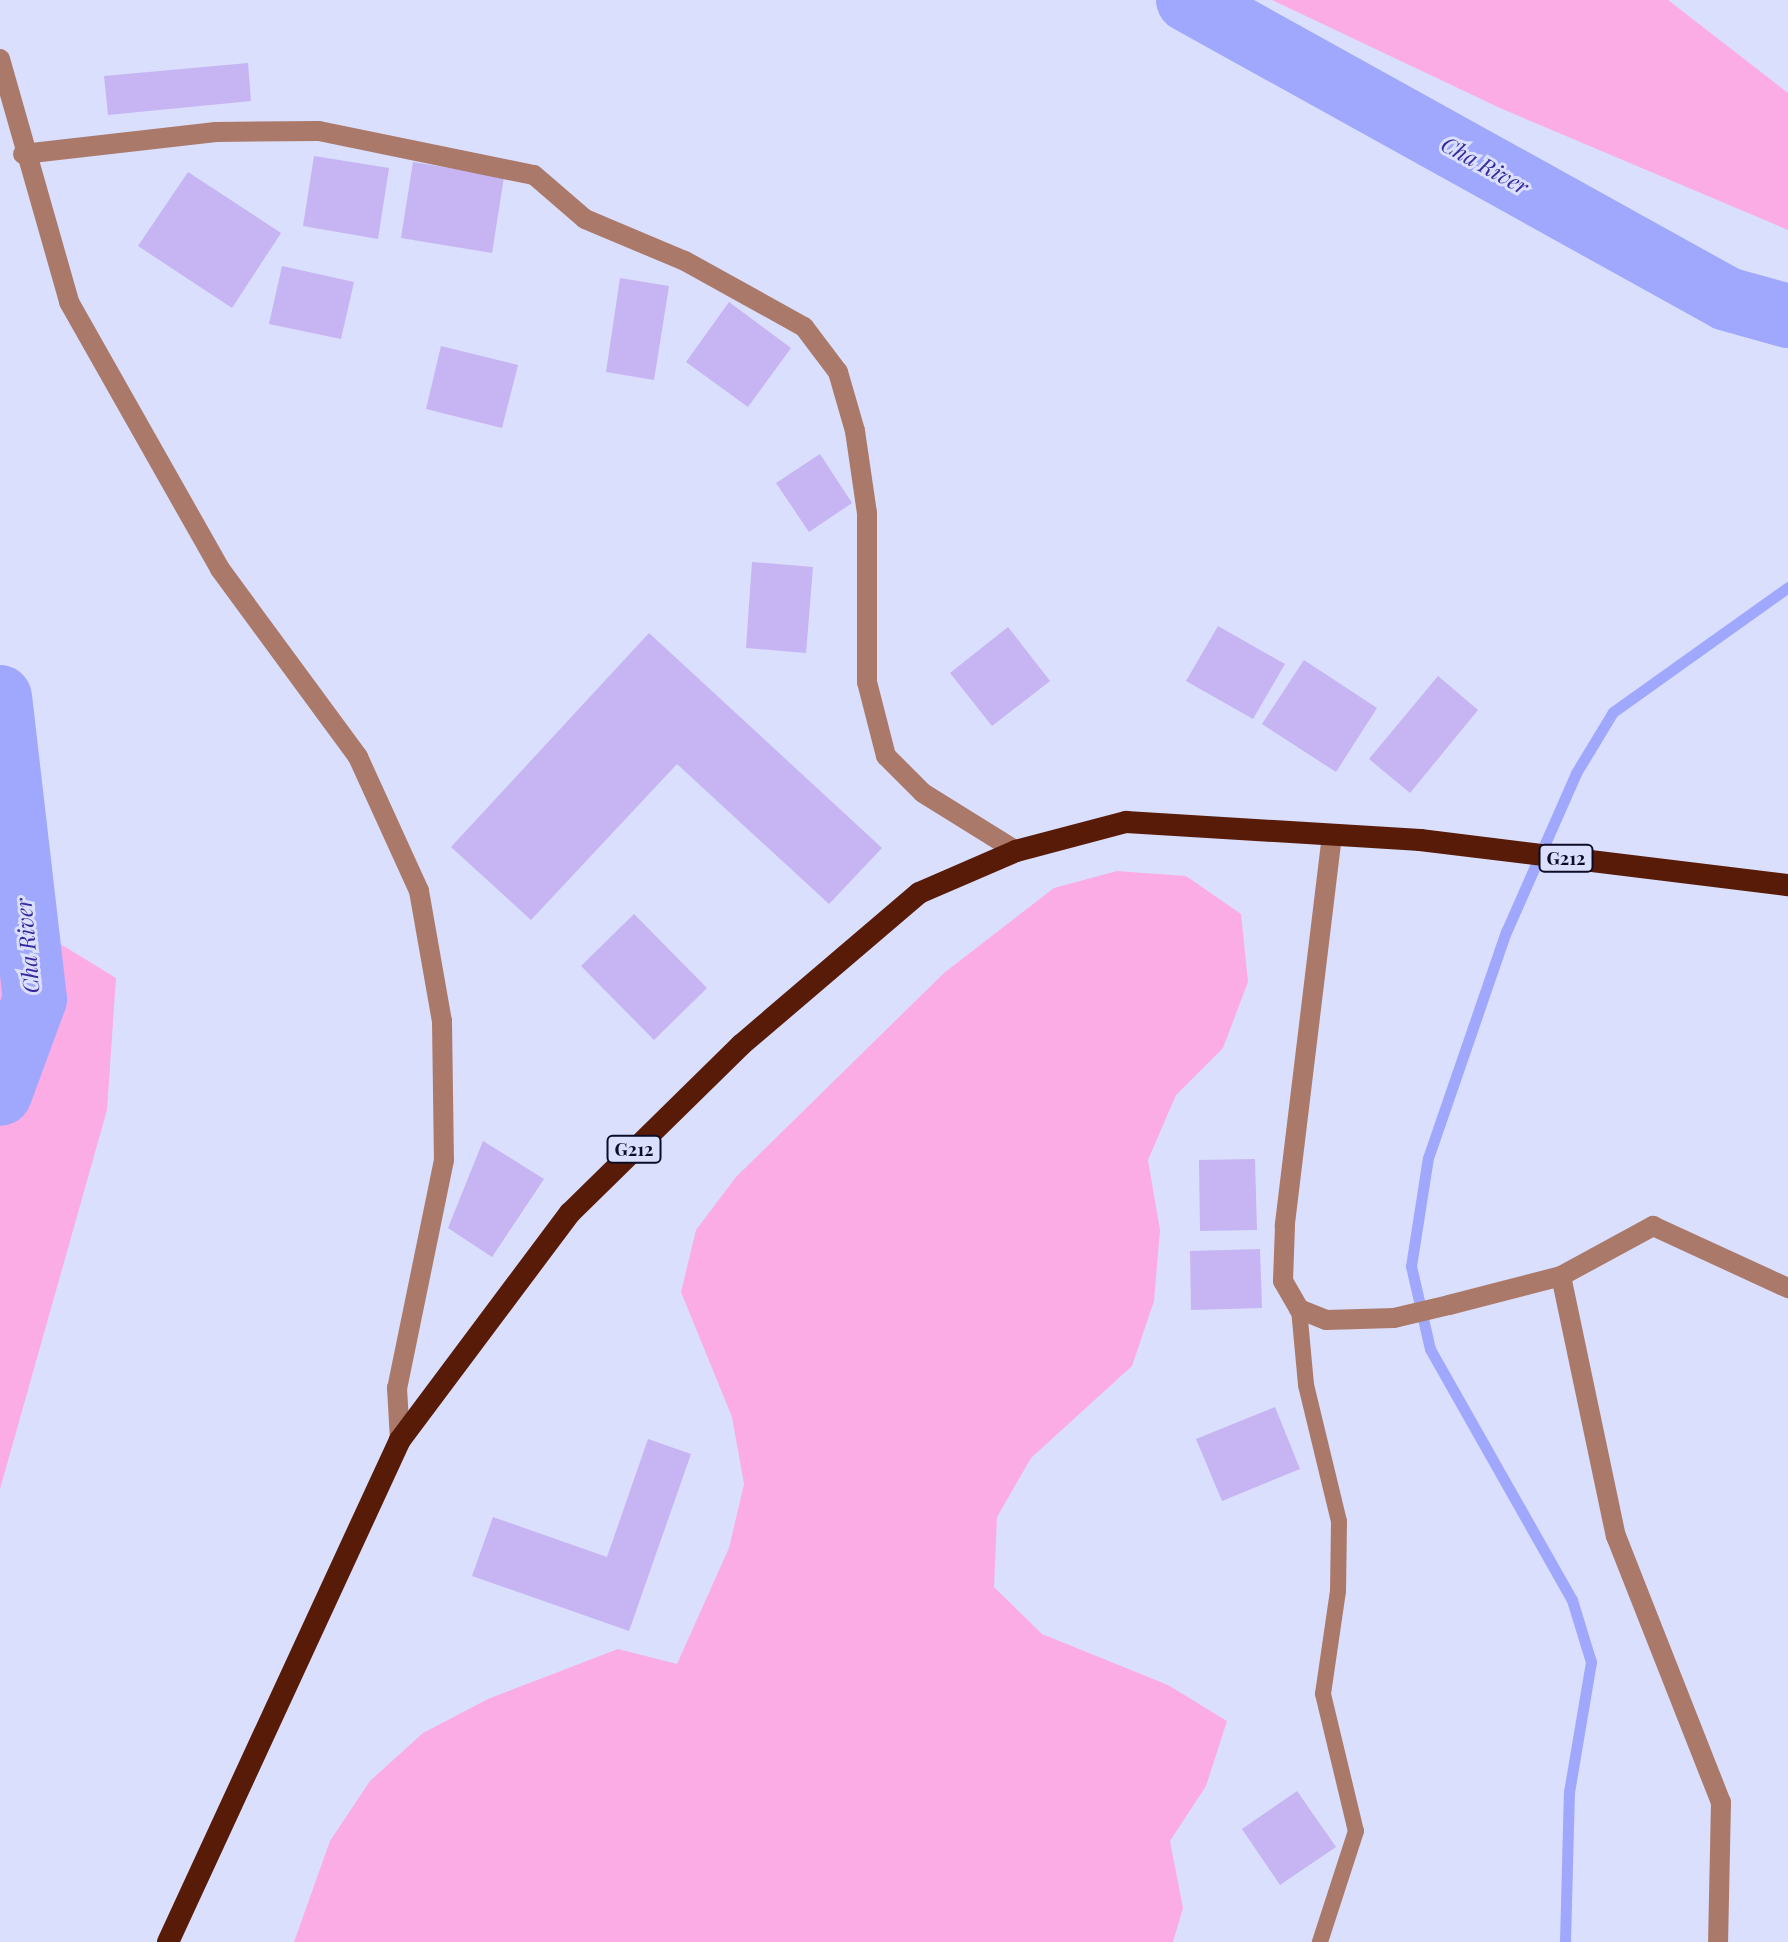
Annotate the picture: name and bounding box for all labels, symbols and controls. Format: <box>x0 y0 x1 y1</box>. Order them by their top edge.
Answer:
water label: Cha River <box>1437 130 1533 200</box>
road number: G212 <box>1538 844 1594 872</box>
water label: Cha River <box>10 897 44 995</box>
road number: G212 <box>606 1135 662 1163</box>

